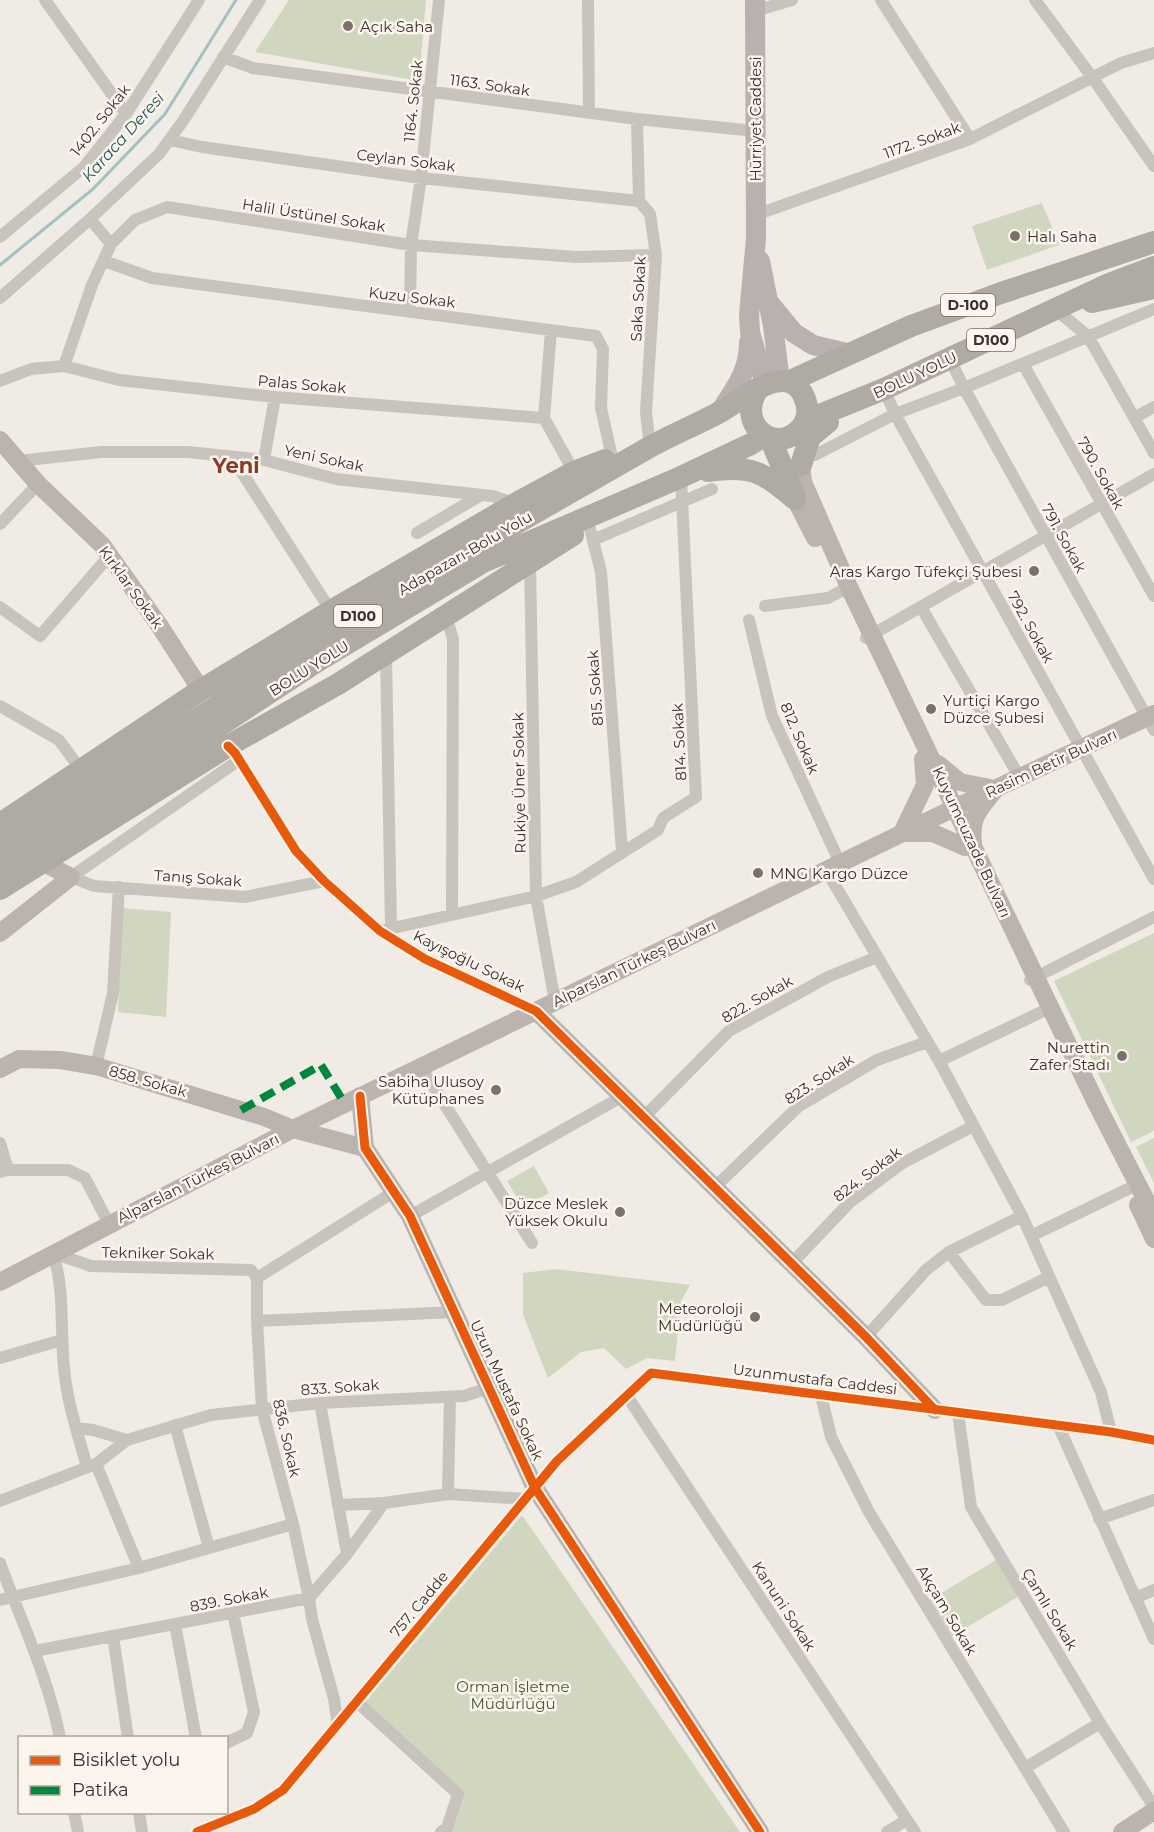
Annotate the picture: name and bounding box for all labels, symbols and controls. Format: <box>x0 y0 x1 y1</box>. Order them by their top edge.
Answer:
place label: Açık Saha <box>360 17 433 36</box>
marker: Açık Saha <box>341 19 355 33</box>
street label: Hürriyet Caddesi <box>746 56 765 182</box>
street label: 1164. Sokak <box>399 59 427 143</box>
street label: 1163. Sokak <box>449 70 531 100</box>
street label: 1402. Sokak <box>66 80 134 160</box>
water label: Karaca Deresi <box>78 88 169 186</box>
street label: 1172. Sokak <box>881 117 963 163</box>
street label: Ceylan Sokak <box>355 145 457 176</box>
street label: Halil Üstünel Sokak <box>241 194 387 236</box>
place label: Halı Saha <box>1027 227 1097 246</box>
marker: Halı Saha <box>1008 229 1022 243</box>
street label: Saka Sokak <box>626 256 650 342</box>
street label: Kuzu Sokak <box>367 282 457 312</box>
road number: D-100 <box>941 294 995 316</box>
road number: D100 <box>967 329 1015 351</box>
street label: BOLU YOLU <box>870 347 960 403</box>
street label: Palas Sokak <box>257 371 347 397</box>
street label: 790. Sokak <box>1073 433 1129 513</box>
street label: Yeni Sokak <box>282 440 366 476</box>
district label: Yeni <box>211 453 260 478</box>
street label: 791. Sokak <box>1037 500 1091 576</box>
street label: Adapazarı-Bolu Yolu <box>395 507 535 599</box>
street label: Kırklar Sokak <box>95 542 167 632</box>
place label: Aras Kargo Tüfekçi Şubesi <box>830 562 1022 581</box>
marker: Aras Kargo Tüfekçi Şubesi <box>1027 564 1041 578</box>
street label: 792. Sokak <box>1004 588 1058 666</box>
road number: D100 <box>334 605 382 627</box>
street label: BOLU YOLU <box>266 636 352 700</box>
street label: 815. Sokak <box>583 649 607 726</box>
place label: Yurtiçi Kargo Düzce Şubesi <box>943 691 1044 727</box>
street label: 812. Sokak <box>776 699 824 777</box>
marker: Yurtiçi Kargo Düzce Şubesi <box>924 702 938 716</box>
street label: 814. Sokak <box>667 703 691 781</box>
street label: Rukiye Üner Sokak <box>508 712 530 854</box>
street label: Rasim Betir Bulvarı <box>982 724 1120 802</box>
street label: Kuyumcuzade Bulvarı <box>929 763 1015 921</box>
place label: MNG Kargo Düzce <box>770 864 908 883</box>
street label: Tanış Sokak <box>154 865 242 891</box>
marker: MNG Kargo Düzce <box>751 866 765 880</box>
street label: Alparslan Türkeş Bulvarı <box>549 915 719 1011</box>
street label: Kayışoğlu Sokak <box>410 926 528 996</box>
street label: 822. Sokak <box>718 971 796 1027</box>
place label: Nurettin Zafer Stadı <box>1029 1038 1110 1074</box>
marker: Nurettin Zafer Stadı <box>1115 1049 1129 1063</box>
street label: 823. Sokak <box>781 1050 857 1108</box>
street label: 858. Sokak <box>107 1061 189 1101</box>
place label: Sabiha Ulusoy Kütüphanes <box>378 1072 485 1108</box>
marker: Sabiha Ulusoy Kütüphanes <box>489 1083 503 1097</box>
street label: Alparslan Türkeş Bulvarı <box>114 1129 282 1227</box>
street label: 824. Sokak <box>829 1142 905 1206</box>
place label: Düzce Meslek Yüksek Okulu <box>504 1194 608 1230</box>
marker: Düzce Meslek Yüksek Okulu <box>613 1205 627 1219</box>
street label: Tekniker Sokak <box>101 1243 215 1263</box>
place label: Meteoroloji Müdürlüğü <box>658 1299 743 1335</box>
marker: Meteoroloji Müdürlüğü <box>748 1310 762 1324</box>
street label: Uzun Mustafa Sokak <box>466 1317 548 1463</box>
street label: Uzunmustafa Caddesi <box>732 1359 898 1399</box>
street label: 833. Sokak <box>300 1375 380 1399</box>
street label: 836. Sokak <box>269 1397 305 1479</box>
street label: Kanuni Sokak <box>748 1558 820 1654</box>
street label: Akçam Sokak <box>913 1561 981 1659</box>
street label: Çamlı Sokak <box>1018 1564 1082 1654</box>
street label: 757. Cadde <box>386 1567 452 1641</box>
street label: 839. Sokak <box>188 1582 270 1616</box>
park label: Orman İşletme Müdürlüğü <box>456 1677 570 1713</box>
legend <box>18 1736 228 1814</box>
text: Bisiklet yolu <box>72 1749 180 1771</box>
text: Patika <box>72 1779 129 1801</box>

